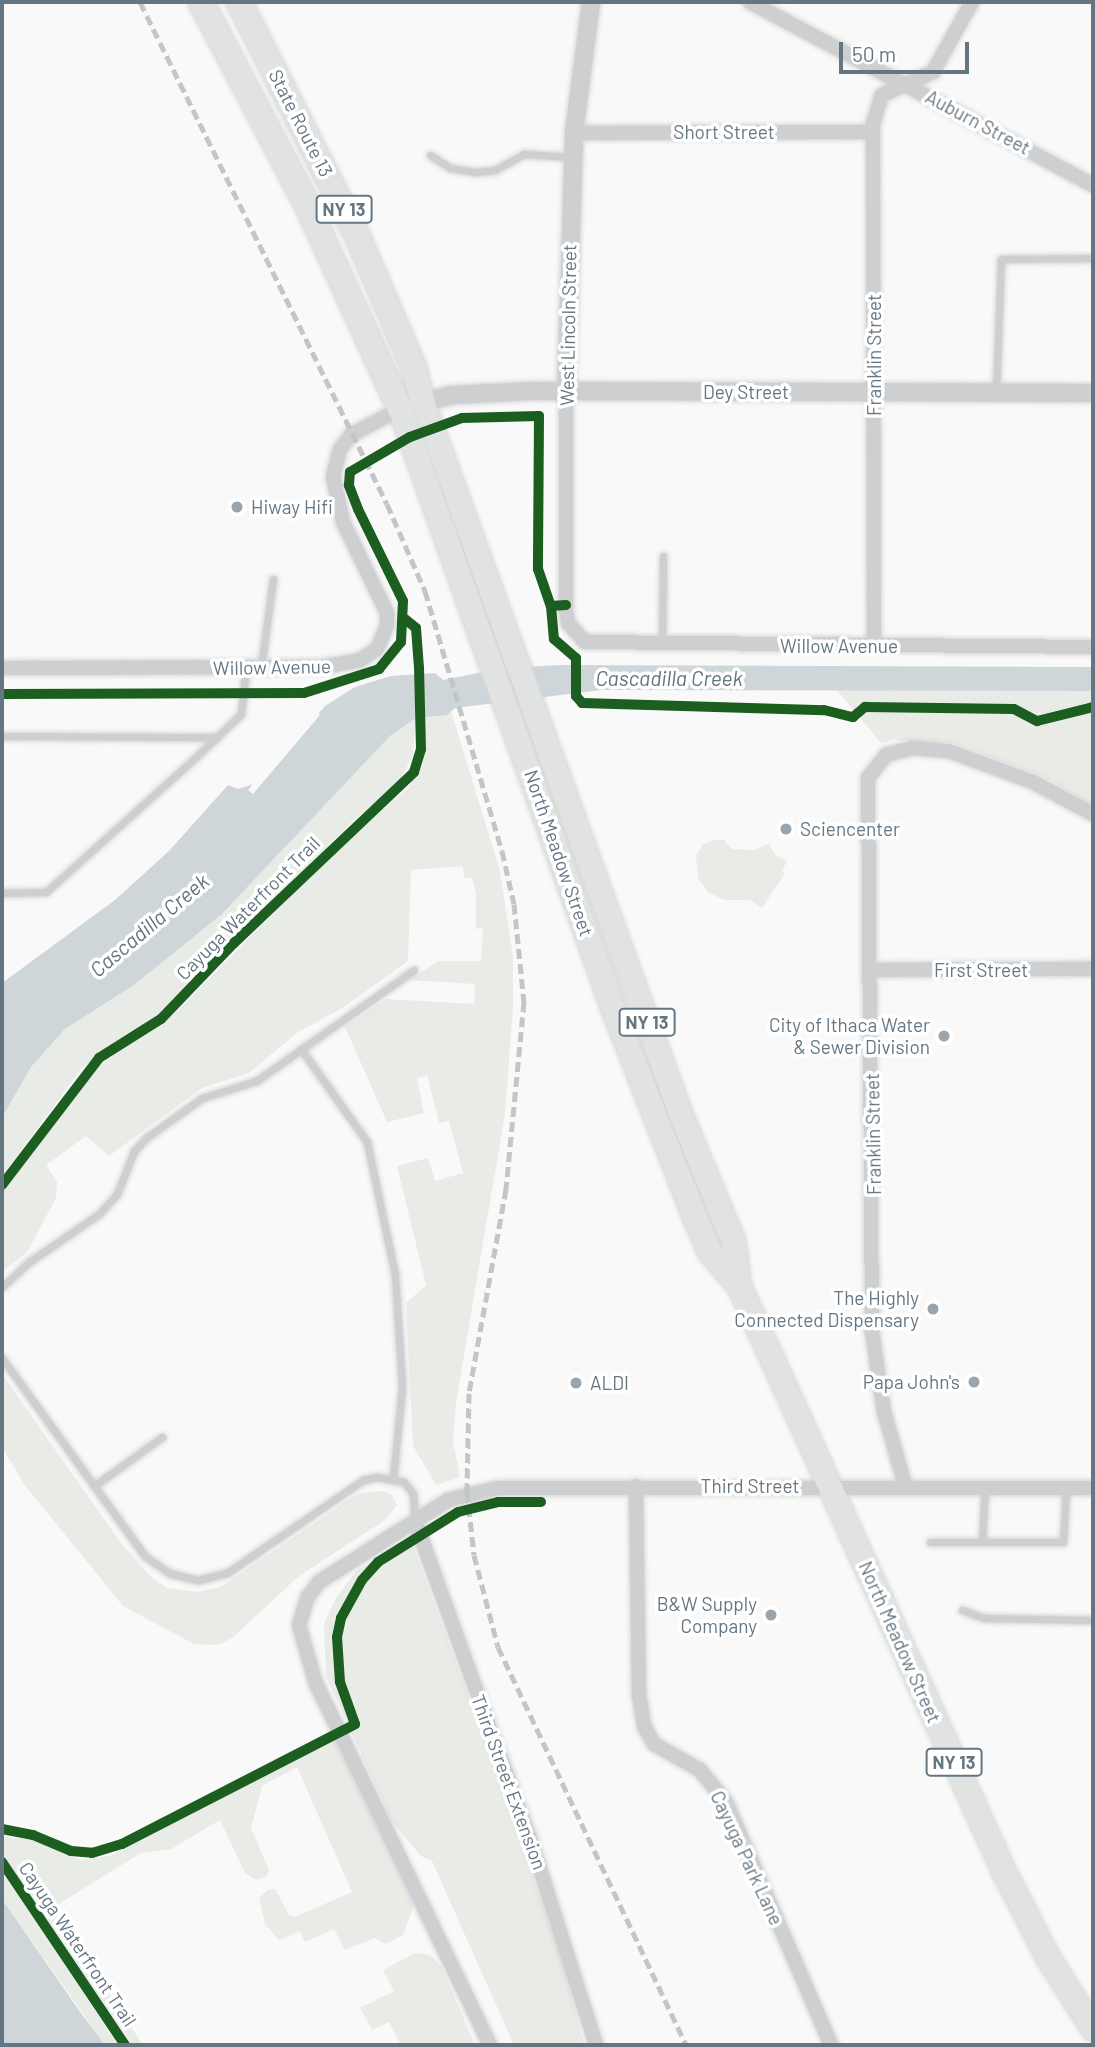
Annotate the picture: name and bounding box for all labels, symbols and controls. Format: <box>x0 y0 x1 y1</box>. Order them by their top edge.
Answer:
scale bar <box>843 28 972 72</box>
text: 50 m <box>852 41 896 66</box>
street label: State Route 13 <box>264 66 338 180</box>
street label: Auburn Street <box>922 85 1034 159</box>
street label: Short Street <box>673 121 775 143</box>
road number: NY 13 <box>314 194 374 224</box>
street label: West Lincoln Street <box>555 244 581 406</box>
street label: Franklin Street <box>863 294 885 416</box>
street label: Dey Street <box>703 381 789 403</box>
place label: Hiway Hifi <box>251 496 333 518</box>
marker: Hiway Hifi <box>229 499 245 515</box>
street label: Willow Avenue <box>780 635 898 657</box>
street label: Willow Avenue <box>213 655 331 679</box>
water label: Cascadilla Creek <box>595 665 743 691</box>
street label: North Meadow Street <box>520 767 598 939</box>
place label: Sciencenter <box>800 818 900 840</box>
marker: Sciencenter <box>778 821 794 837</box>
street label: Cayuga Waterfront Trail <box>172 832 324 984</box>
water label: Cascadilla Creek <box>85 868 213 982</box>
street label: First Street <box>934 959 1028 981</box>
road number: NY 13 <box>617 1007 677 1036</box>
place label: City of Ithaca Water & Sewer Division <box>769 1014 930 1058</box>
marker: City of Ithaca Water & Sewer Division <box>936 1028 952 1044</box>
street label: Franklin Street <box>861 1073 885 1195</box>
place label: The Highly Connected Dispensary <box>734 1287 919 1331</box>
marker: The Highly Connected Dispensary <box>925 1301 941 1317</box>
place label: Papa John's <box>863 1371 960 1393</box>
place label: ALDI <box>590 1372 629 1394</box>
marker: Papa John's <box>966 1374 982 1390</box>
marker: ALDI <box>568 1375 584 1391</box>
street label: Third Street <box>701 1475 799 1497</box>
street label: North Meadow Street <box>854 1558 946 1726</box>
place label: B&W Supply Company <box>657 1593 757 1637</box>
marker: B&W Supply Company <box>763 1607 779 1623</box>
street label: Third Street Extension <box>467 1691 551 1873</box>
road number: NY 13 <box>924 1748 984 1777</box>
street label: Cayuga Park Lane <box>706 1787 788 1929</box>
street label: Cayuga Waterfront Trail <box>14 1857 142 2031</box>

